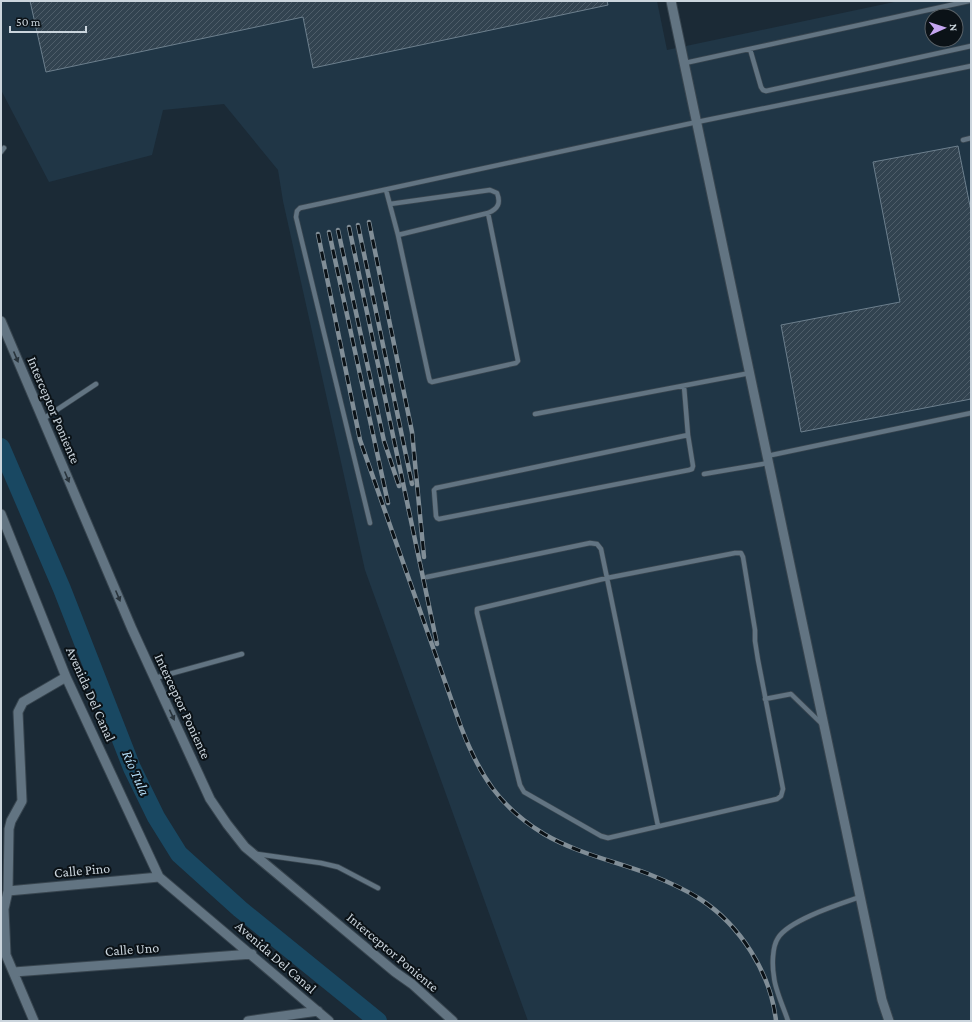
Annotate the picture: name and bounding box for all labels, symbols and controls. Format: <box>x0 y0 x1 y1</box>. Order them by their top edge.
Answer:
scale bar <box>10 8 86 34</box>
north arrow <box>924 8 964 48</box>
text: 50 m <box>16 15 41 29</box>
text: N <box>948 23 960 32</box>
one-way arrow <box>14 352 20 364</box>
street label: Interceptor Poniente <box>24 354 84 466</box>
one-way arrow <box>65 471 71 483</box>
one-way arrow <box>116 591 122 603</box>
street label: Avenida Del Canal <box>63 644 119 744</box>
street label: Interceptor Poniente <box>152 651 214 761</box>
one-way arrow <box>169 709 175 721</box>
water label: Río Tula <box>119 748 153 798</box>
street label: Calle Pino <box>53 860 111 880</box>
street label: Interceptor Poniente <box>344 909 442 995</box>
street label: Avenida Del Canal <box>232 918 320 997</box>
street label: Calle Uno <box>104 939 160 959</box>

